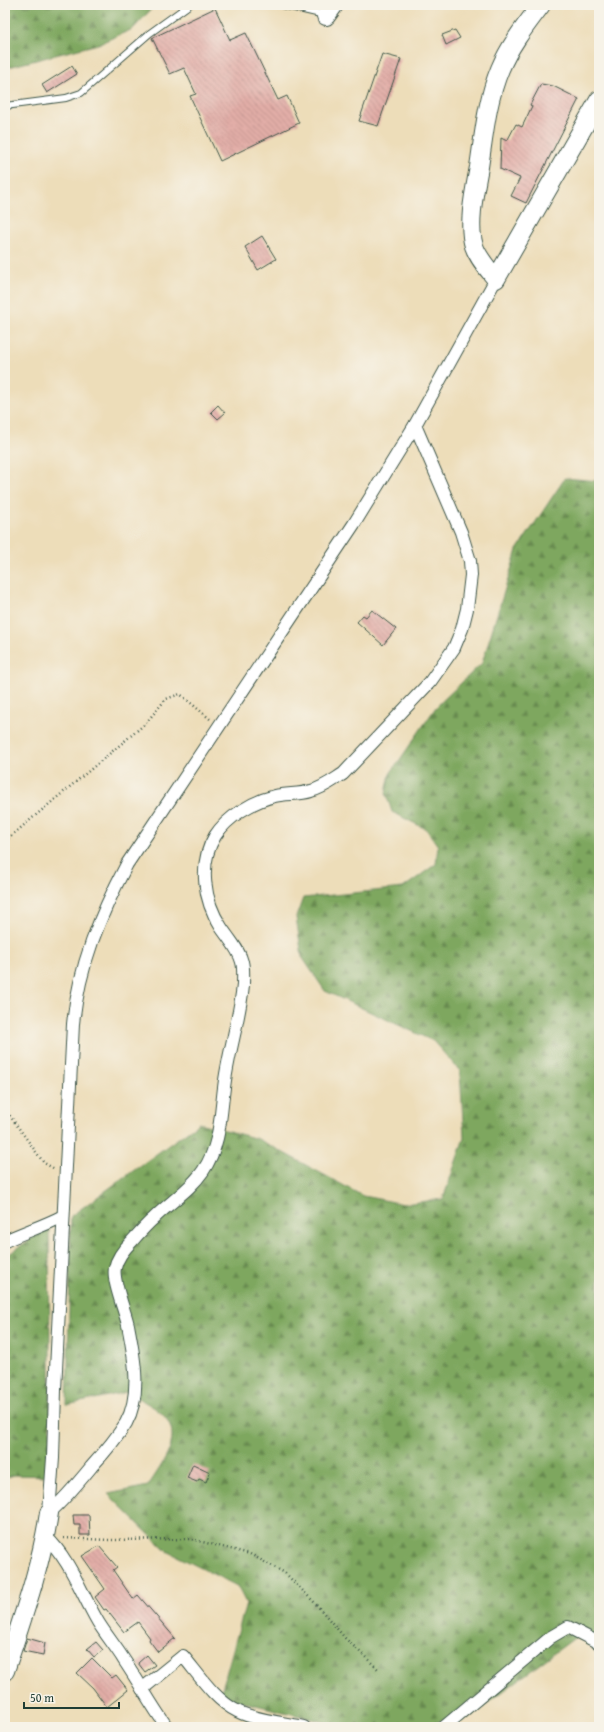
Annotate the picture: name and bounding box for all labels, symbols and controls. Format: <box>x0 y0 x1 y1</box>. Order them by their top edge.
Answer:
scale bar <box>24 1684 119 1710</box>
text: 50 m <box>30 1689 54 1706</box>

